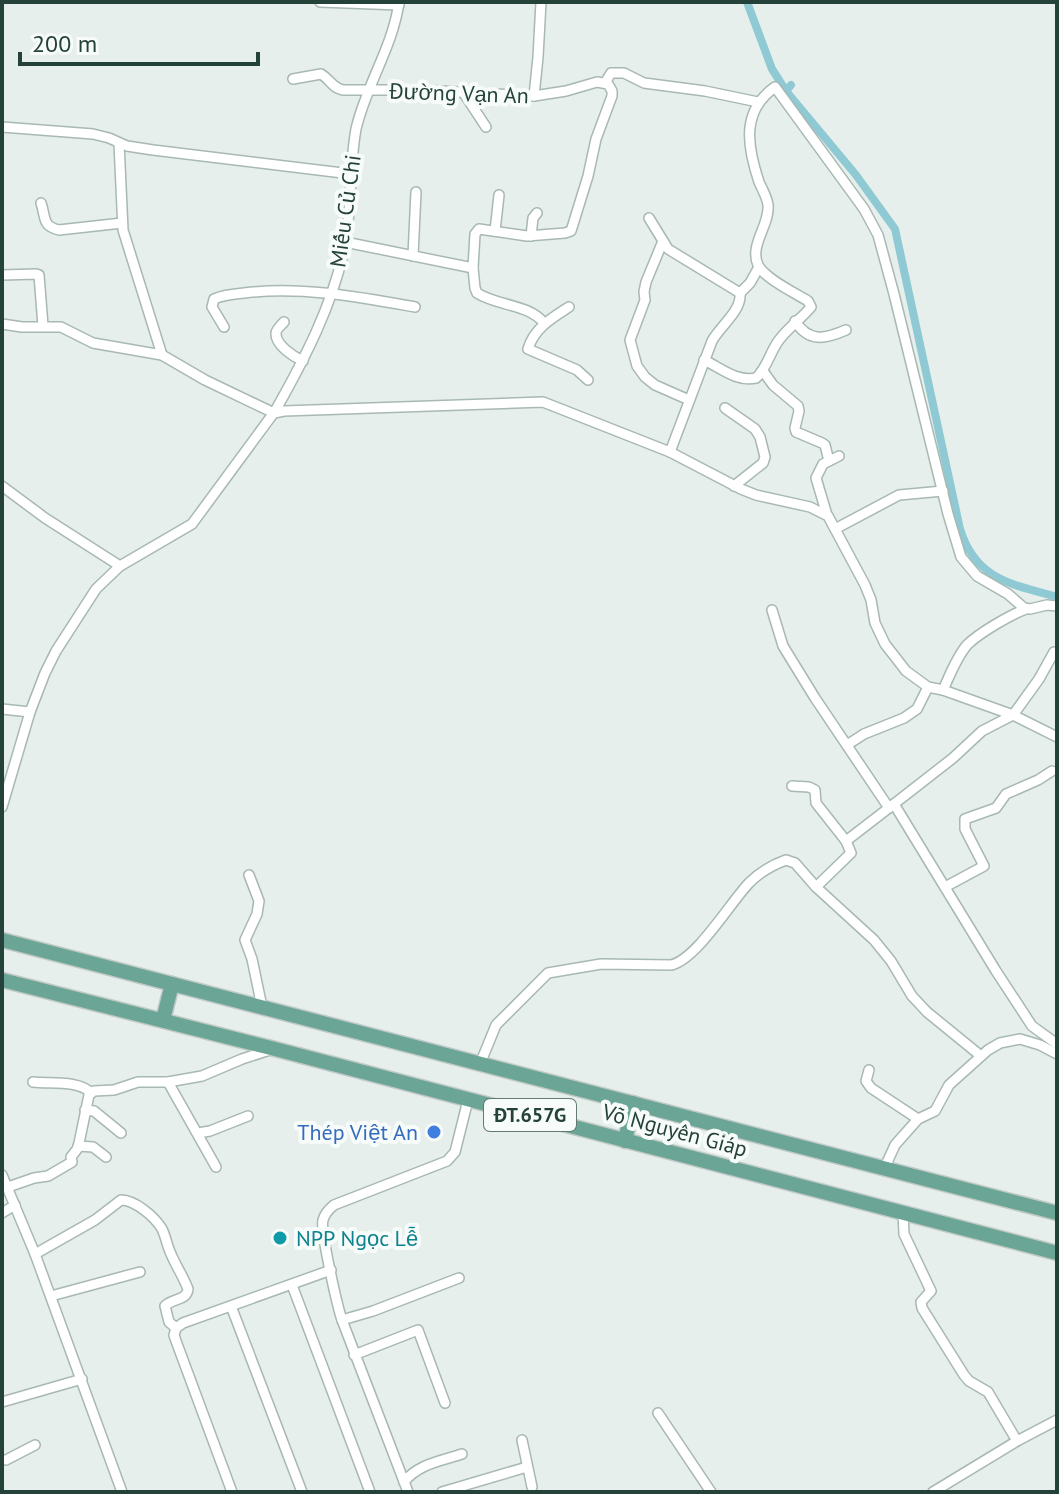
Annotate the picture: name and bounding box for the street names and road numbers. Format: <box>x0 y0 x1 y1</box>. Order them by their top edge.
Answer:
street label: Đường Vạn An <box>388 77 529 109</box>
street label: Miếu Củ Chi <box>323 153 367 269</box>
street label: Võ Nguyên Giáp <box>599 1097 750 1163</box>
road number: ĐT.657G <box>484 1099 576 1131</box>

